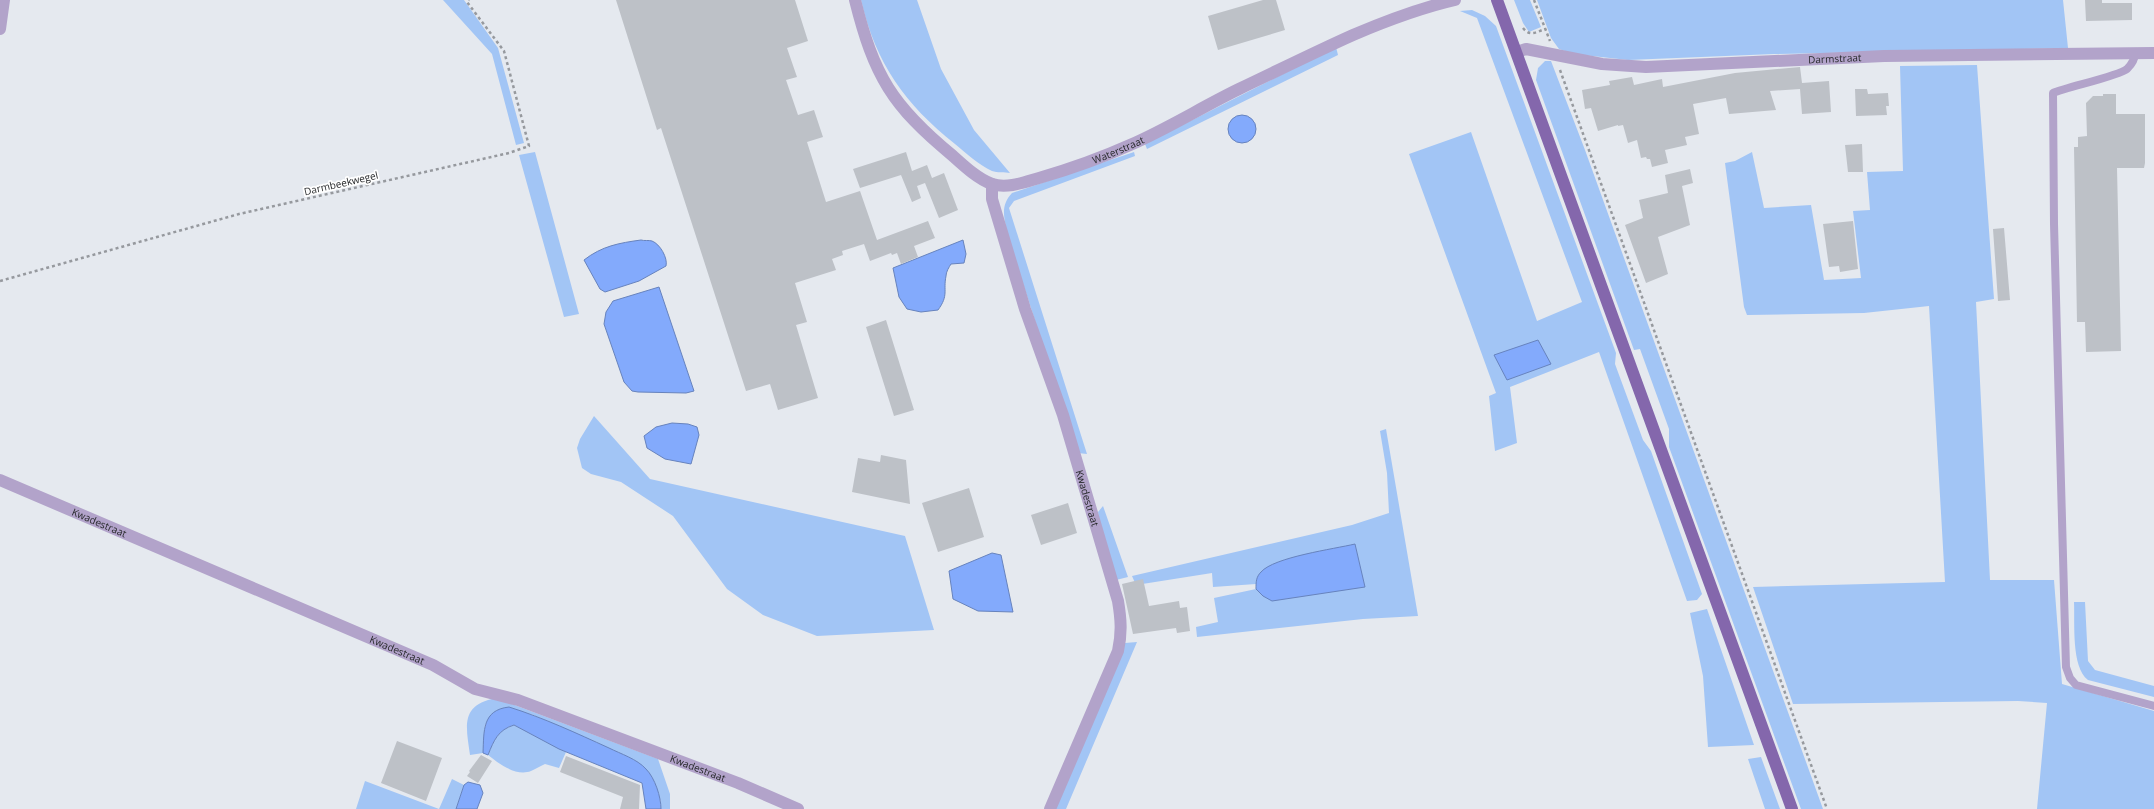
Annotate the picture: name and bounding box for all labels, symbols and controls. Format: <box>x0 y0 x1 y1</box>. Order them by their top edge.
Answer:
street label: Darmstraat <box>1808 50 1862 67</box>
street label: Waterstraat <box>1090 132 1147 167</box>
street label: Darmbeekwegel <box>303 168 379 198</box>
street label: Kwadestraat <box>1073 468 1103 528</box>
street label: Kwadestraat <box>70 505 129 540</box>
street label: Kwadestraat <box>368 632 427 668</box>
street label: Kwadestraat <box>668 751 728 785</box>

